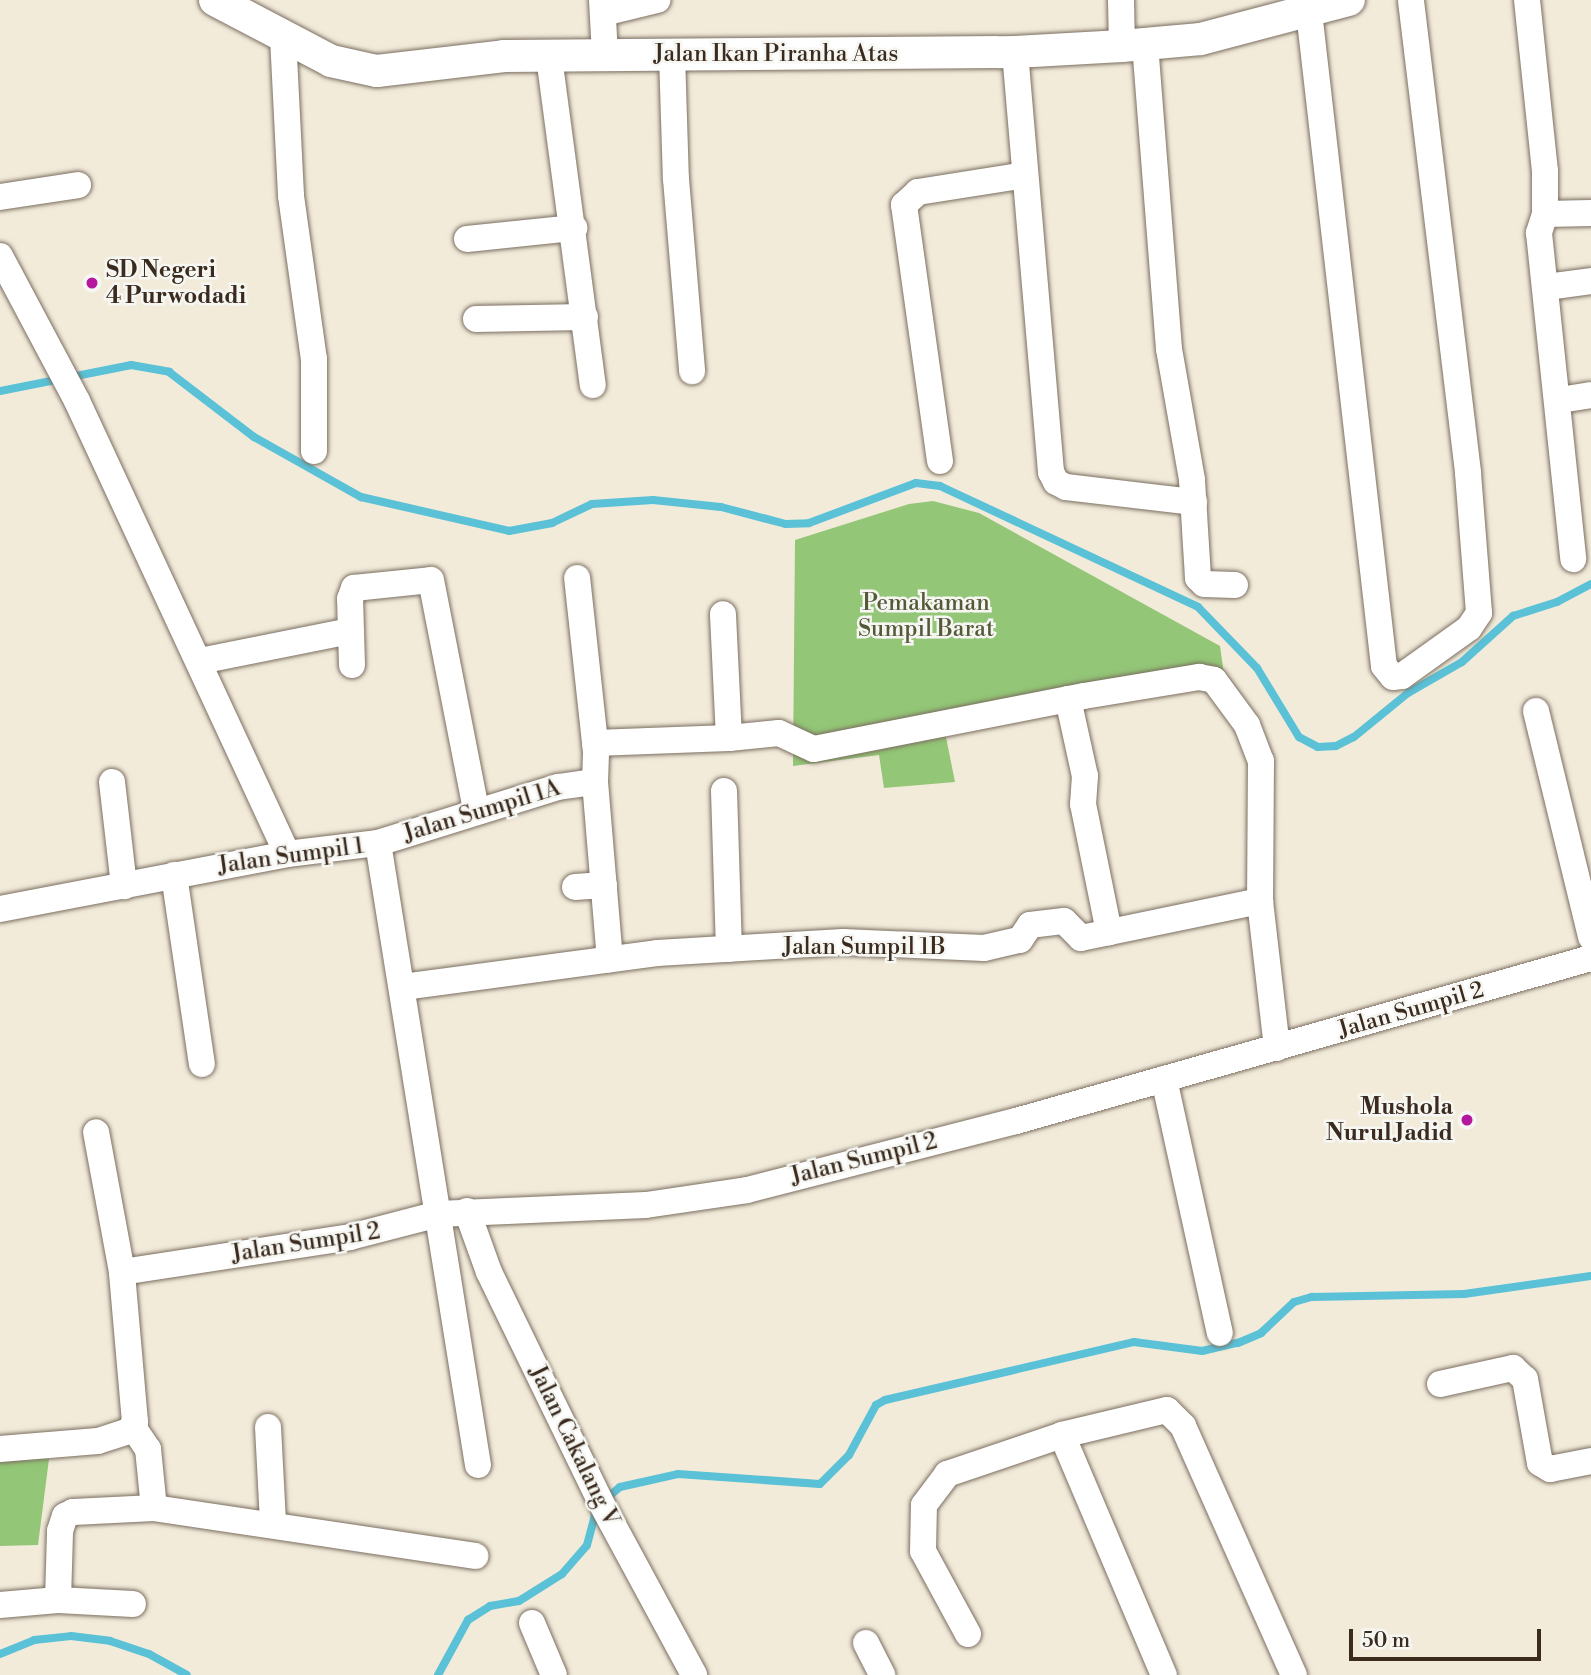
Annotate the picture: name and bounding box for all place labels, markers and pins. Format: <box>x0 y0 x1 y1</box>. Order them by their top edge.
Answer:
place label: SD Negeri 4 Purwodadi <box>106 256 246 310</box>
marker: SD Negeri 4 Purwodadi <box>84 275 100 291</box>
place label: Mushola Nurul Jadid <box>1326 1093 1453 1147</box>
marker: Mushola Nurul Jadid <box>1459 1112 1475 1128</box>

